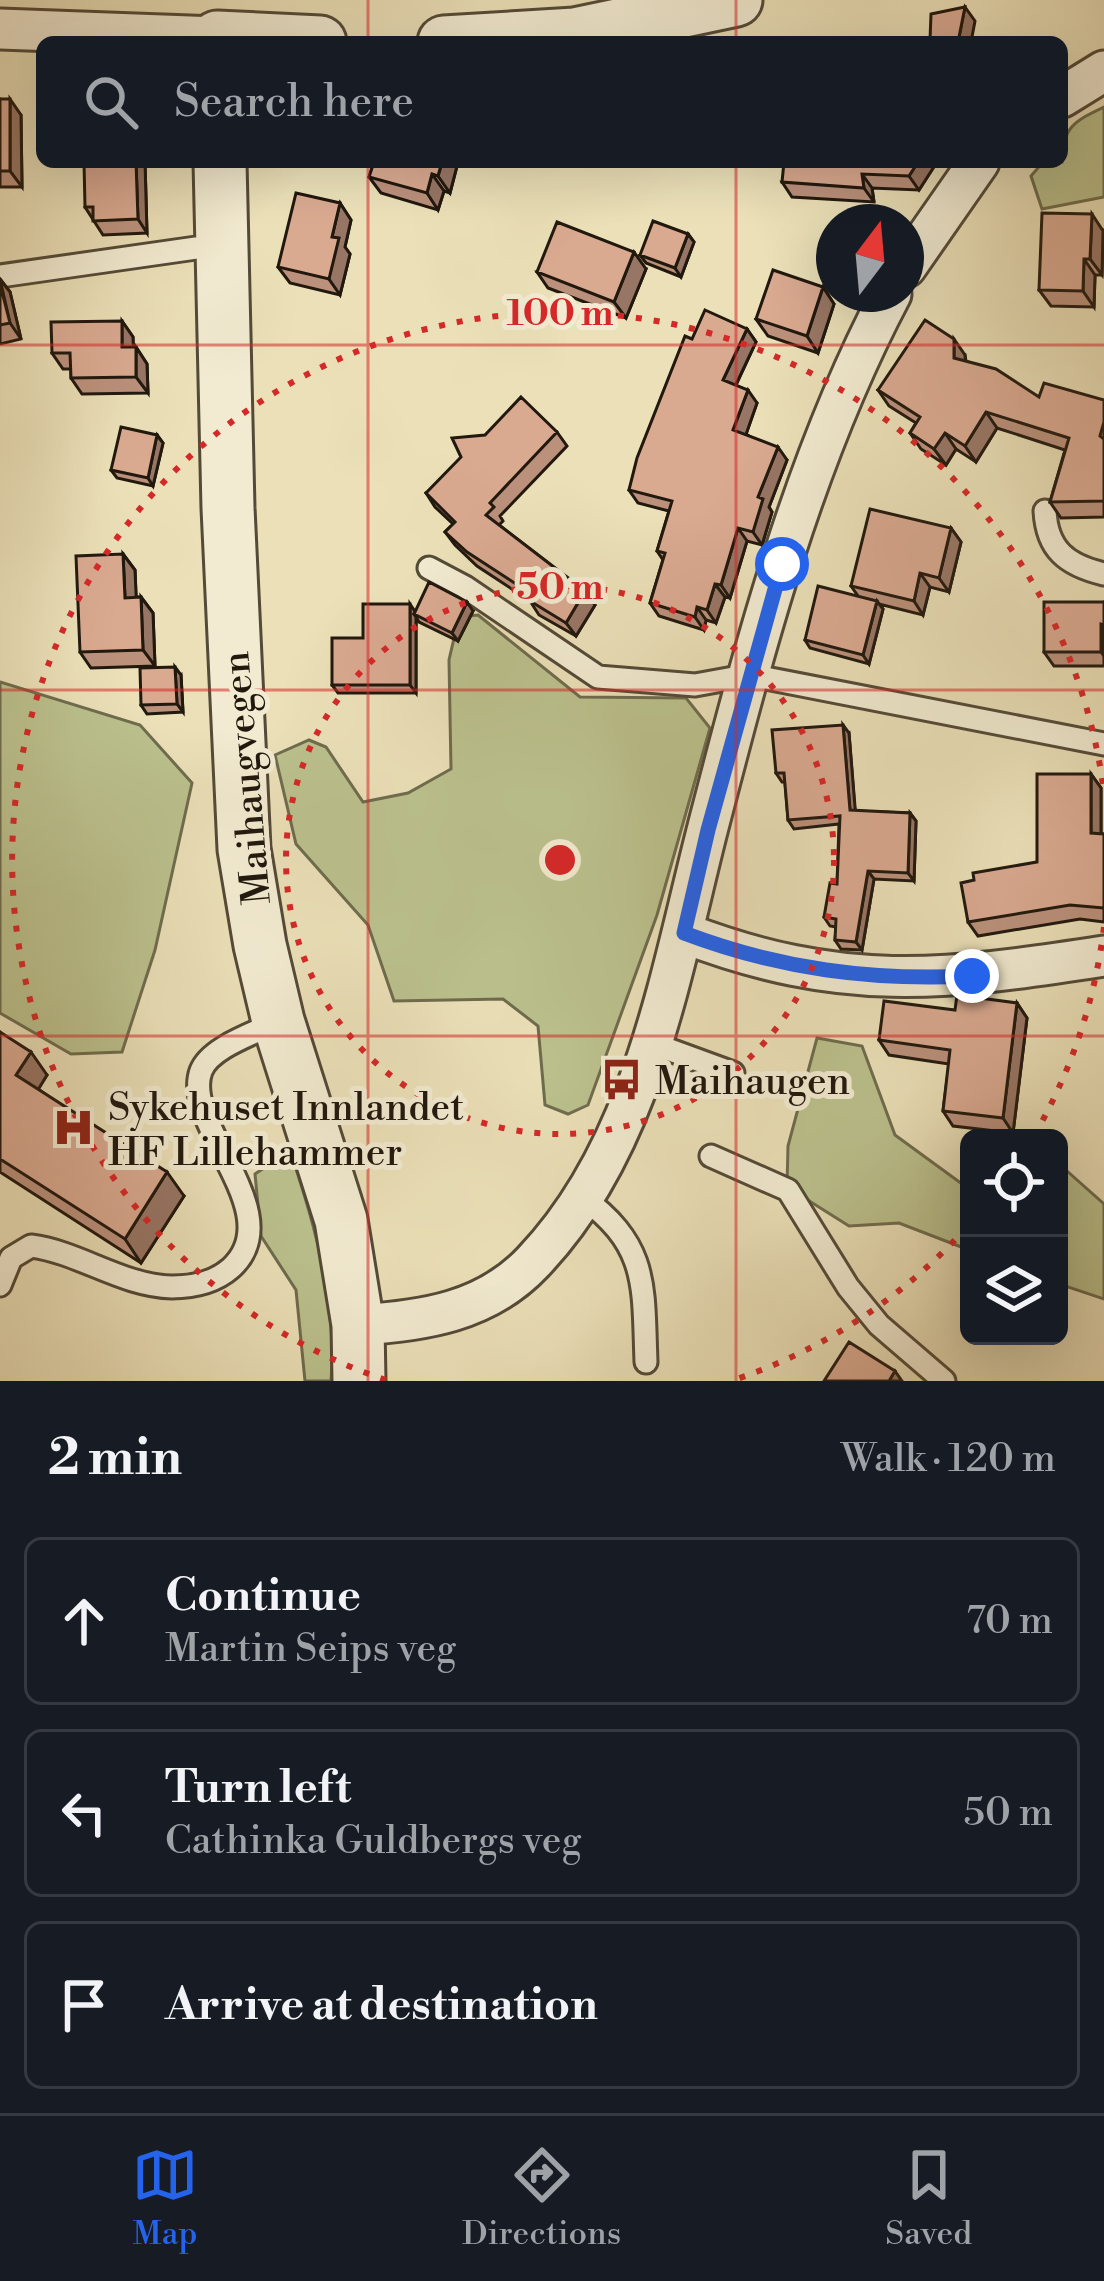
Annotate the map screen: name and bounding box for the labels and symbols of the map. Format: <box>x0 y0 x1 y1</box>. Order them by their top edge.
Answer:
north arrow <box>816 204 924 312</box>
text: 100 m <box>507 292 614 337</box>
route start <box>755 537 809 591</box>
text: 50 m <box>516 566 604 611</box>
street label: Maihaugvegen <box>212 649 283 906</box>
centre of rings <box>539 839 581 881</box>
route end <box>945 949 999 1003</box>
bus stop icon: Maihaugen <box>598 1057 644 1103</box>
place label: Maihaugen <box>655 1058 850 1107</box>
place label: Sykehuset Innlandet HF Lillehammer <box>108 1084 464 1178</box>
hospital icon: Sykehuset Innlandet HF Lillehammer <box>51 1105 97 1151</box>

